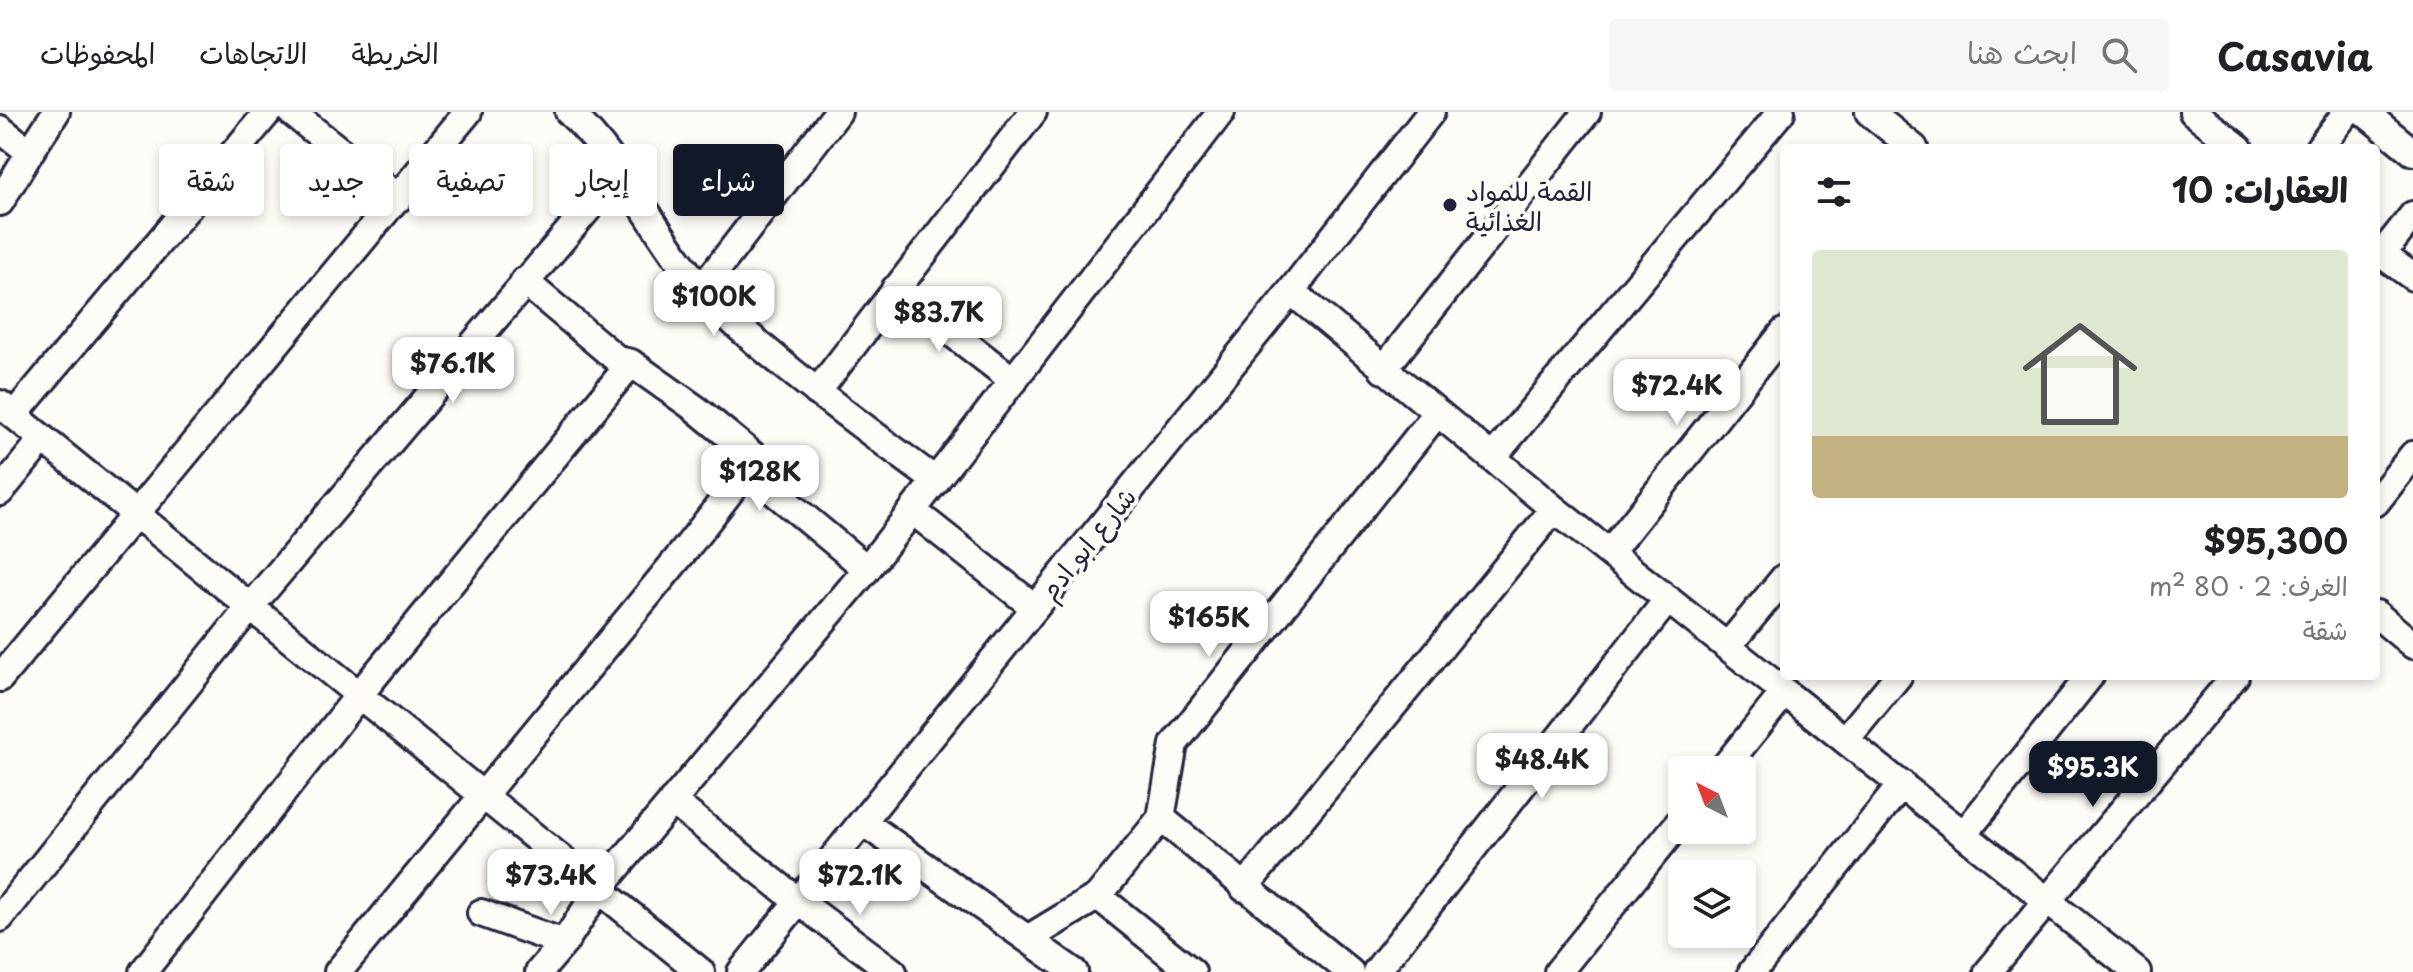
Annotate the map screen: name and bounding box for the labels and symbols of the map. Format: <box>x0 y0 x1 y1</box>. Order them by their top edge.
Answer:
place label: القمة للمواد الغذائية <box>1466 171 1592 240</box>
marker: القمة للمواد الغذائية <box>1441 196 1459 214</box>
pin: $100K <box>658 270 770 338</box>
pin: $83.7K <box>874 286 1004 354</box>
pin: $76.1K <box>388 337 518 405</box>
pin: $72.4K <box>1612 359 1742 427</box>
pin: $128K <box>704 445 816 513</box>
street label: شارع ابو ادم <box>1029 478 1146 609</box>
pin: $165K <box>1153 591 1265 659</box>
pin: $48.4K <box>1477 733 1607 801</box>
pin: $95.3K <box>2028 741 2158 809</box>
north arrow <box>1668 756 1756 844</box>
pin: $73.4K <box>486 849 616 917</box>
pin: $72.1K <box>795 849 925 917</box>

